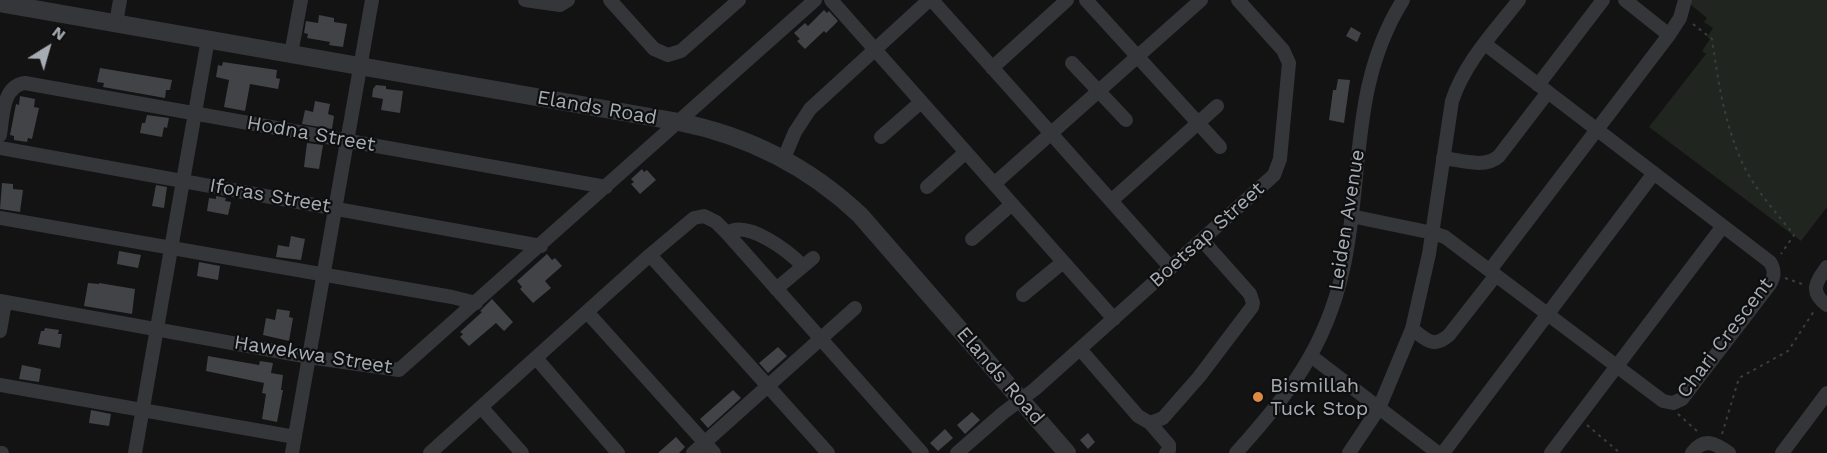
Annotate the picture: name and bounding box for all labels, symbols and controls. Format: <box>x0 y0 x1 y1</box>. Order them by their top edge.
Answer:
north arrow <box>18 18 78 78</box>
text: N <box>49 22 70 44</box>
street label: Elands Road <box>535 86 659 130</box>
street label: Hodna Street <box>245 111 377 157</box>
street label: Leiden Avenue <box>1324 148 1370 292</box>
street label: Iforas Street <box>208 174 332 218</box>
street label: Boetsap Street <box>1145 177 1269 293</box>
street label: Chari Crescent <box>1672 273 1778 403</box>
street label: Elands Road <box>951 322 1049 430</box>
street label: Hawekwa Street <box>232 331 394 379</box>
place label: Bismillah Tuck Stop <box>1270 374 1368 421</box>
marker: Bismillah Tuck Stop <box>1251 390 1265 404</box>

